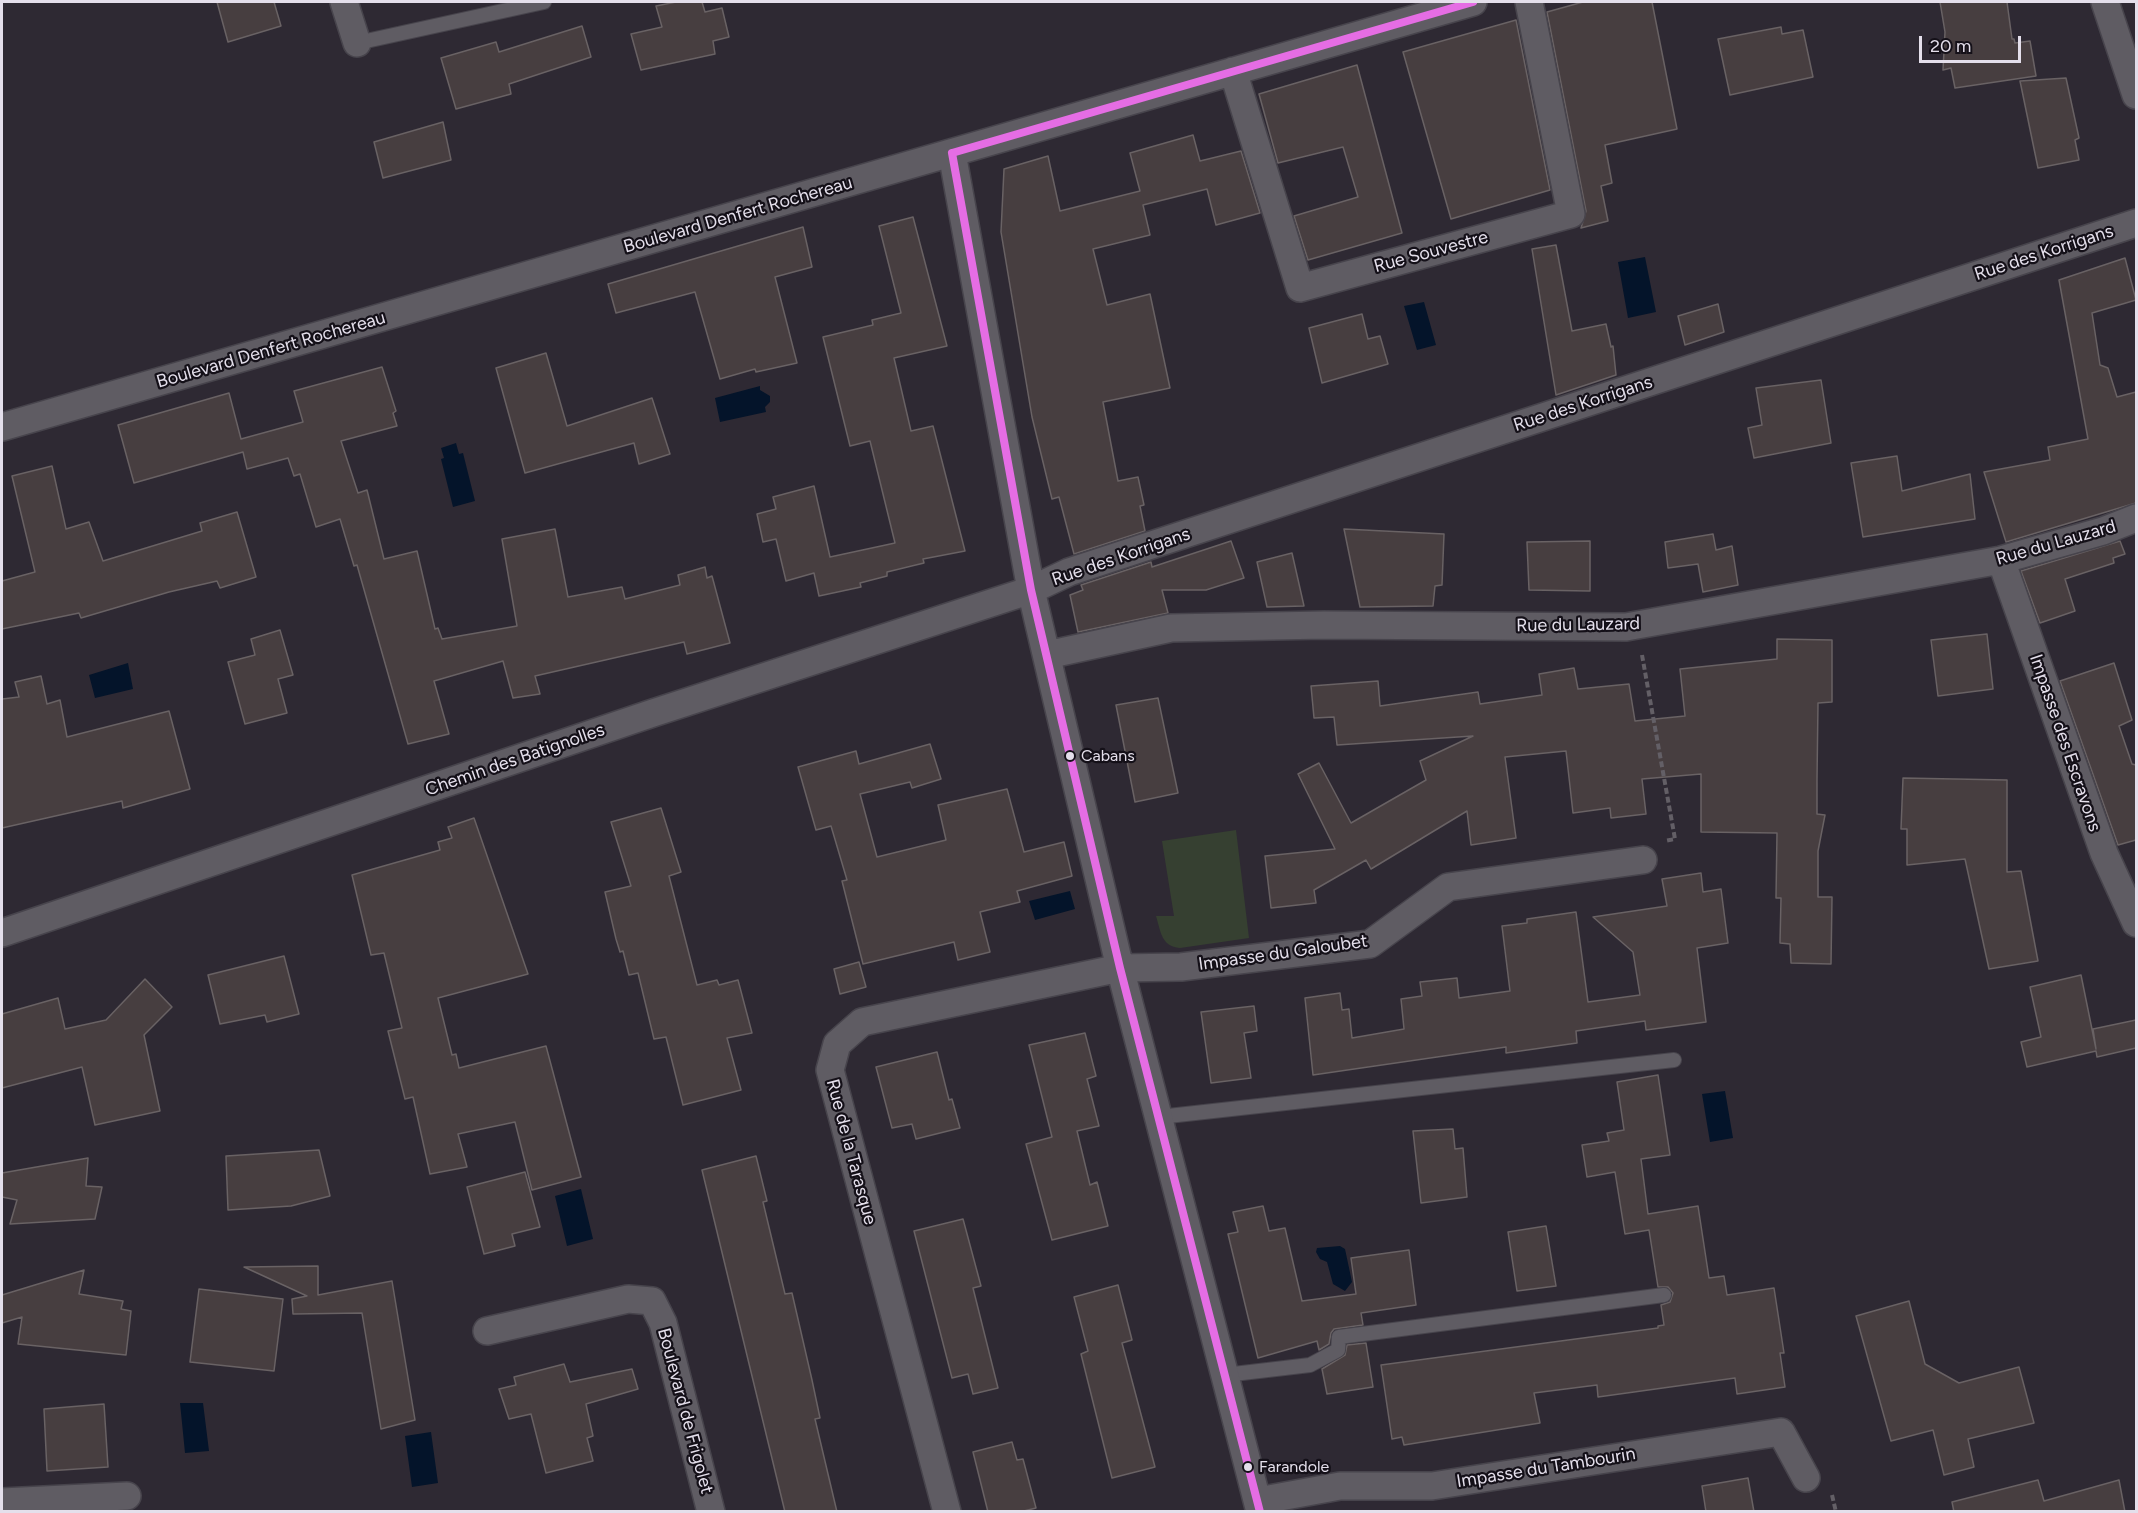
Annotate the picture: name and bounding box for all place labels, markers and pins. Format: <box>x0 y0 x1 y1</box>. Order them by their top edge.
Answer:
place label: Cabans <box>1081 746 1135 766</box>
marker: Cabans <box>1064 750 1076 762</box>
place label: Farandole <box>1259 1457 1329 1477</box>
marker: Farandole <box>1242 1461 1254 1473</box>

